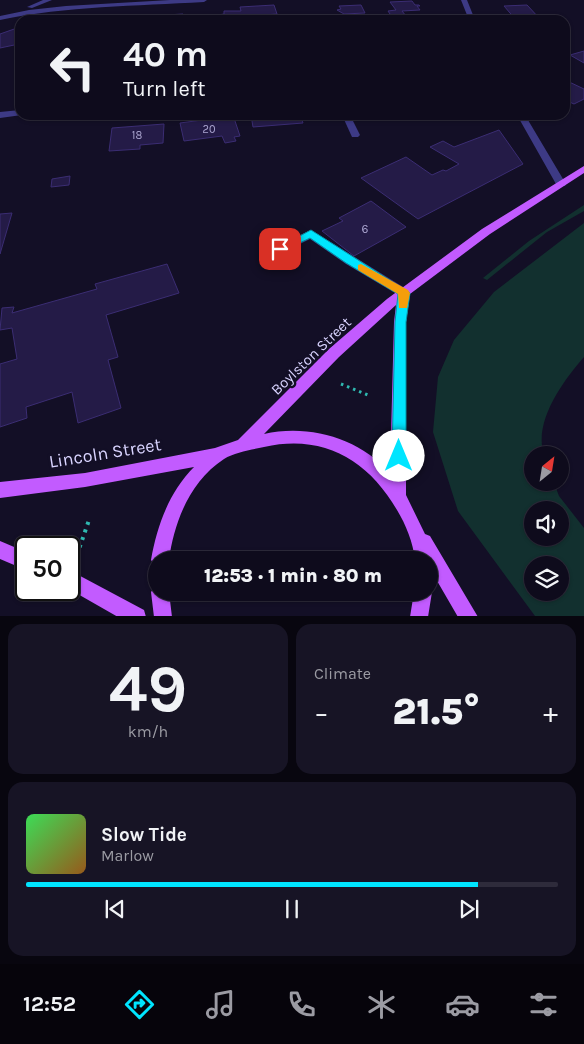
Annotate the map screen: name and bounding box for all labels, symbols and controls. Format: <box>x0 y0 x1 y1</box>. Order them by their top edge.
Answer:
text: 40 m <box>123 34 208 75</box>
icon: left <box>40 35 105 100</box>
text: Turn left <box>123 76 206 102</box>
house number: 20 <box>203 123 215 136</box>
house number: 18 <box>132 129 142 142</box>
house number: 6 <box>362 222 369 236</box>
pin <box>259 228 301 270</box>
icon: arrive <box>266 235 294 263</box>
street label: Boylston Street <box>267 313 355 399</box>
position arrow <box>372 429 424 481</box>
street label: Lincoln Street <box>47 433 163 473</box>
north arrow <box>524 446 569 491</box>
map controls <box>524 446 569 601</box>
button: sound <box>524 501 569 546</box>
speed limit sign: 50 <box>15 536 80 601</box>
button: layers <box>524 556 569 601</box>
text: 12:53 · 1 min · 80 m <box>204 565 382 587</box>
text: 49 <box>109 651 187 727</box>
text: Climate <box>314 664 371 683</box>
text: 21.5° <box>392 689 480 734</box>
text: − <box>314 696 329 729</box>
text: + <box>543 696 558 729</box>
text: km/h <box>128 722 168 741</box>
text: Slow Tide <box>101 824 187 846</box>
text: Marlow <box>101 846 154 865</box>
icon: previous <box>101 895 129 923</box>
icon: pause <box>278 895 306 923</box>
icon: next <box>455 895 483 923</box>
icon: directions <box>122 987 157 1022</box>
icon: music <box>203 987 238 1022</box>
icon: phone <box>284 987 319 1022</box>
icon: climate <box>364 987 399 1022</box>
icon: car <box>445 987 480 1022</box>
icon: filters <box>526 987 561 1022</box>
text: 12:52 <box>23 991 76 1017</box>

